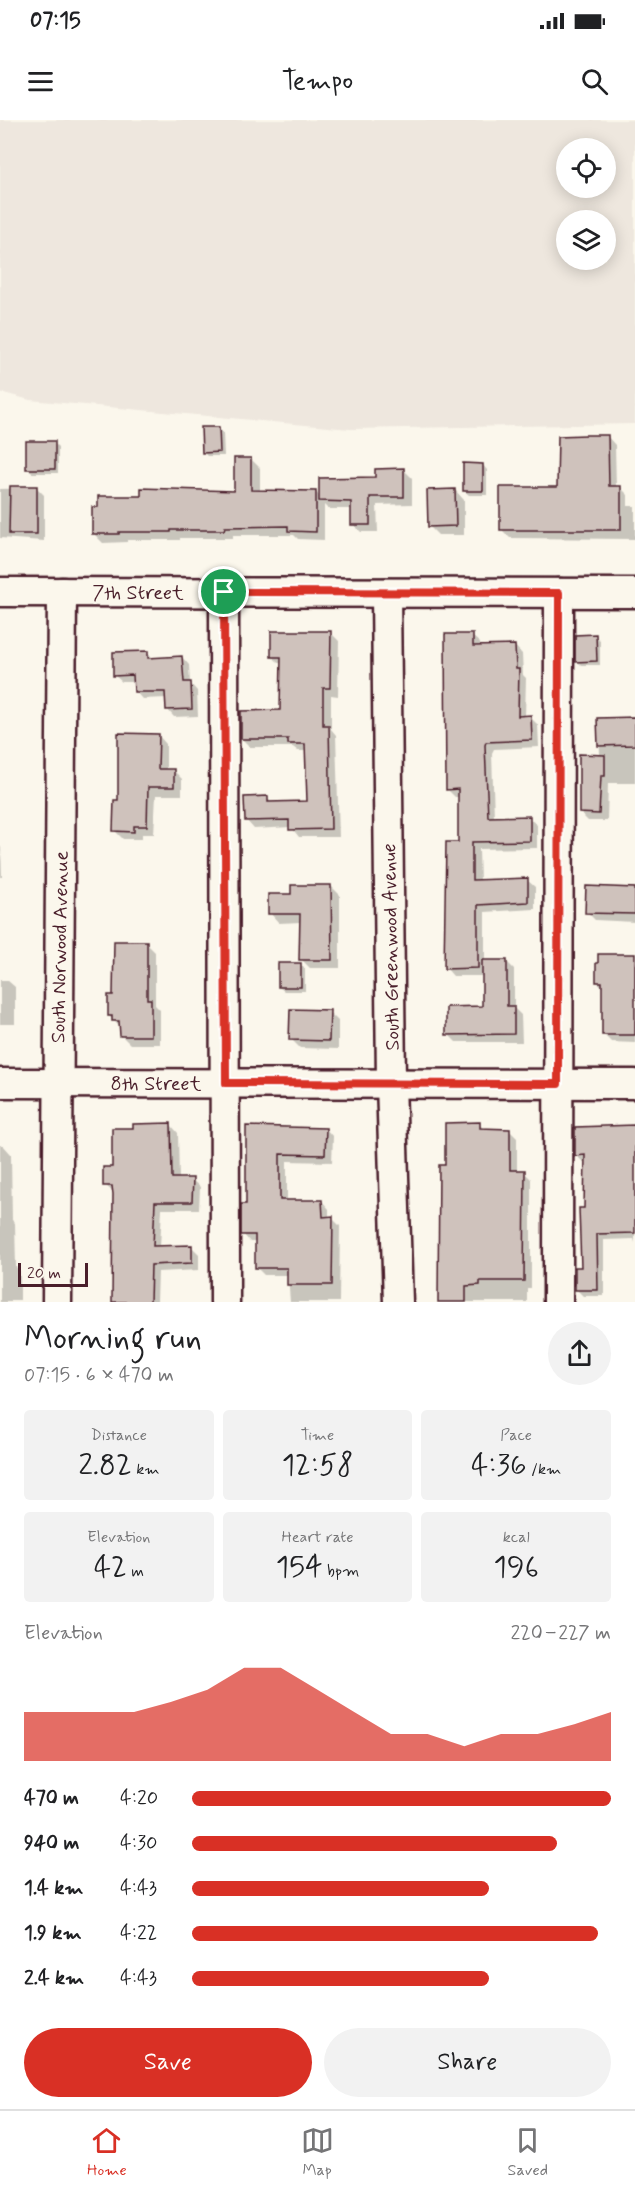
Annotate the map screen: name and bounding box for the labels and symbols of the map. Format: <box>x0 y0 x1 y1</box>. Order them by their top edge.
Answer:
pin <box>198 566 249 617</box>
street label: 7th Street <box>92 580 184 607</box>
street label: South Greenwood Avenue <box>376 843 407 1051</box>
street label: South Norwood Avenue <box>45 850 76 1043</box>
street label: 8th Street <box>111 1071 202 1098</box>
scale bar <box>18 1260 88 1288</box>

